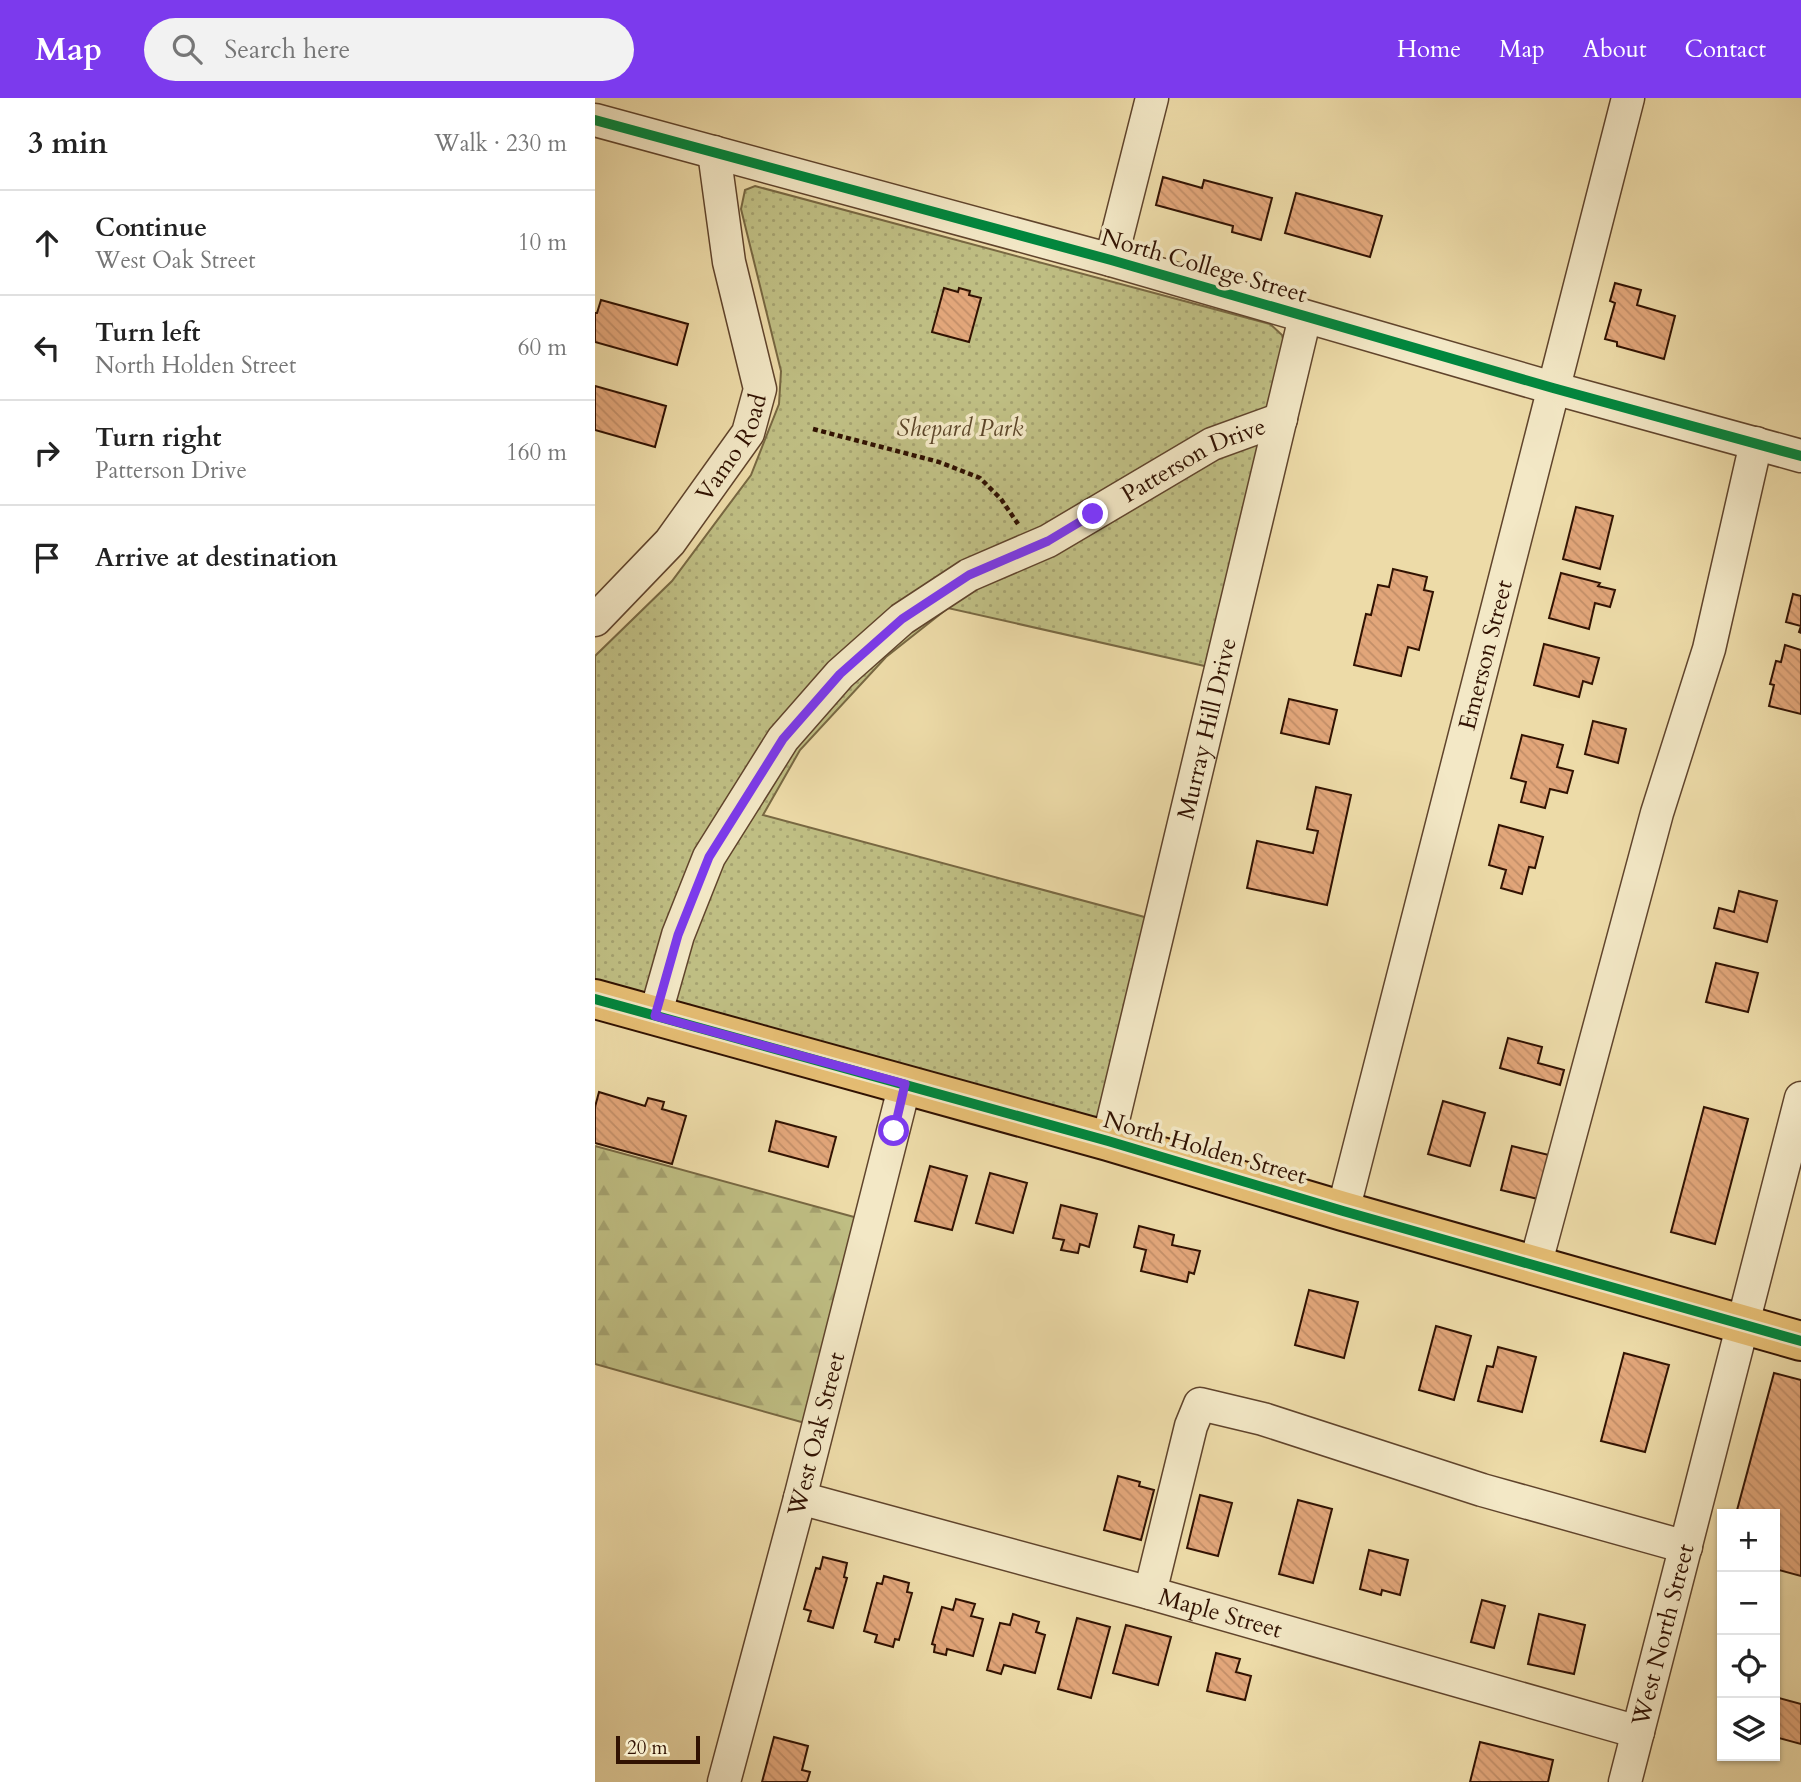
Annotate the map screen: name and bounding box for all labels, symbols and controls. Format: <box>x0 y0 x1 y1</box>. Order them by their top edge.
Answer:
search box <box>144 18 634 81</box>
text: Map <box>35 27 102 72</box>
icon: search <box>168 30 206 68</box>
text: Search here <box>224 32 350 67</box>
text: Home <box>1397 33 1461 66</box>
text: Map <box>1499 33 1545 66</box>
text: About <box>1583 33 1647 66</box>
text: Contact <box>1685 33 1766 66</box>
text: 3 min <box>28 123 108 164</box>
text: Walk · 230 m <box>434 128 567 159</box>
text: Continue <box>95 210 207 245</box>
street label: North College Street <box>1097 221 1311 311</box>
icon: ahead <box>28 224 66 262</box>
text: 10 m <box>518 227 567 258</box>
text: West Oak Street <box>95 245 256 276</box>
text: Turn left <box>95 315 200 350</box>
icon: left <box>28 329 66 367</box>
text: 60 m <box>518 332 567 363</box>
text: North Holden Street <box>95 350 296 381</box>
street label: Vamo Road <box>688 390 775 508</box>
street label: Patterson Drive <box>1115 409 1270 511</box>
park label: Shepard Park <box>897 412 1024 445</box>
text: Turn right <box>95 420 222 455</box>
icon: right <box>28 434 66 472</box>
text: 160 m <box>506 437 567 468</box>
text: Patterson Drive <box>95 455 247 486</box>
route end <box>1077 498 1108 529</box>
icon: arrive <box>28 539 66 577</box>
text: Arrive at destination <box>95 540 338 575</box>
street label: Emerson Street <box>1450 576 1521 733</box>
street label: Murray Hill Drive <box>1169 634 1244 823</box>
street label: North Holden Street <box>1099 1103 1311 1193</box>
route start <box>878 1115 909 1146</box>
street label: West Oak Street <box>779 1348 853 1520</box>
map controls <box>1717 1509 1780 1761</box>
button: + <box>1717 1509 1780 1572</box>
street label: West North Street <box>1623 1540 1702 1730</box>
button: − <box>1717 1572 1780 1635</box>
street label: Maple Street <box>1155 1580 1287 1646</box>
button: locate <box>1717 1635 1780 1698</box>
button: layers <box>1717 1698 1780 1761</box>
scale bar <box>616 1733 700 1765</box>
text: 20 m <box>627 1735 668 1761</box>

